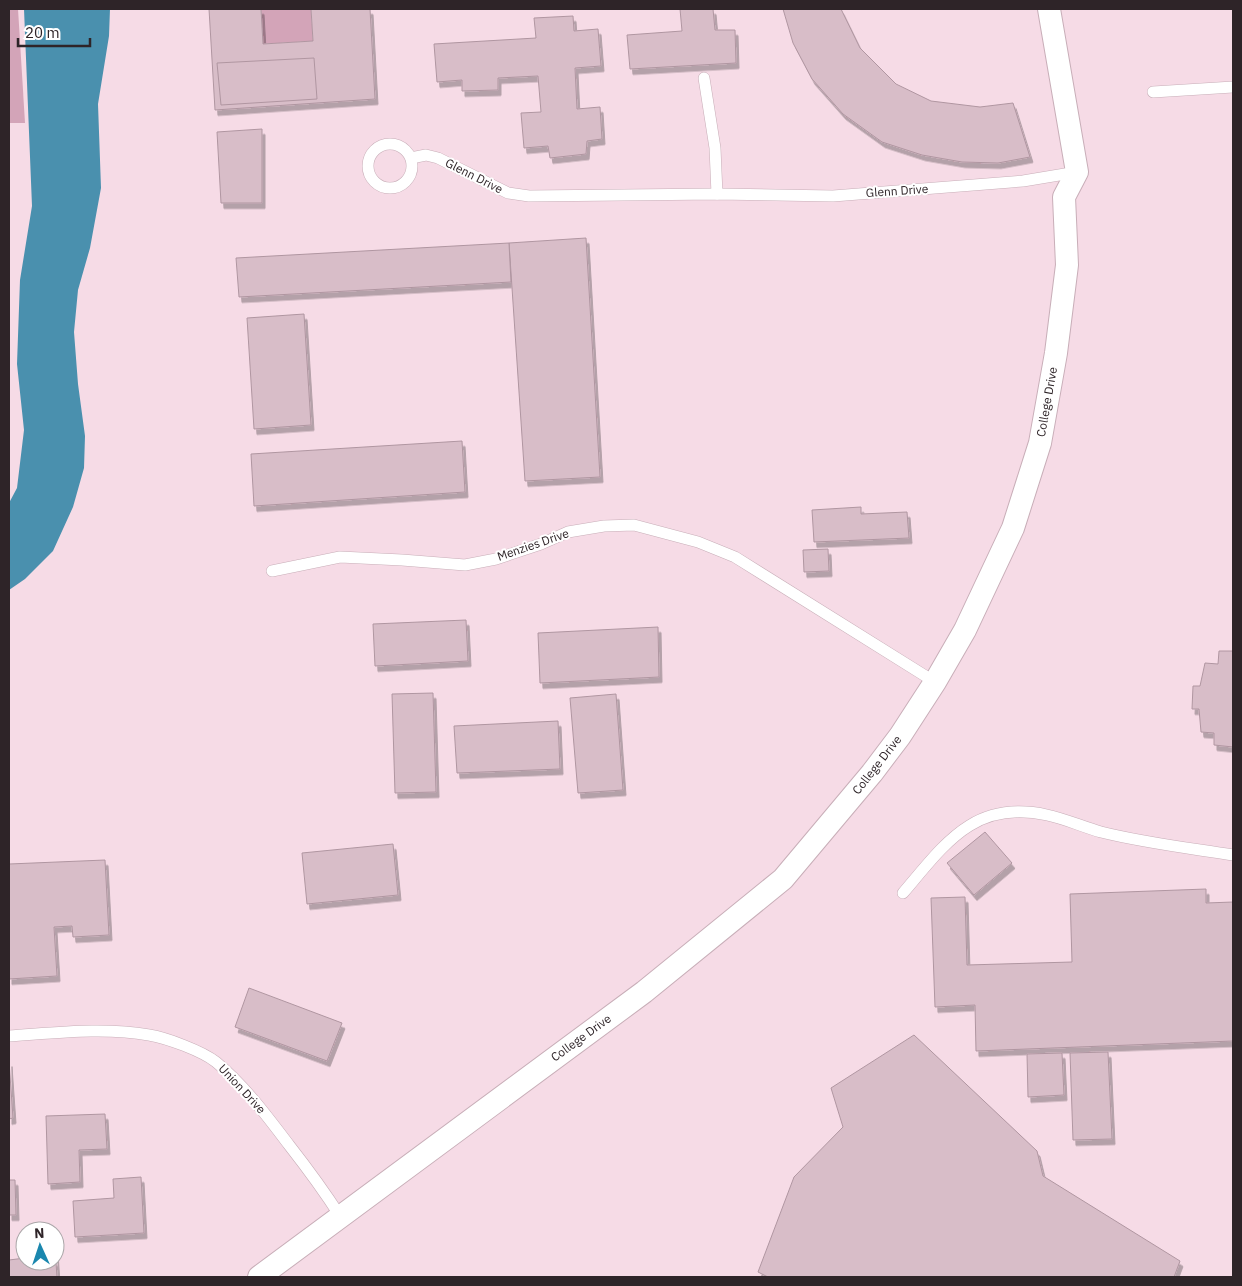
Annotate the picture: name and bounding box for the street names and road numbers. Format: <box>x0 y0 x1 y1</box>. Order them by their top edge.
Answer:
street label: Glenn Drive <box>443 155 506 197</box>
street label: Glenn Drive <box>865 181 929 200</box>
street label: College Drive <box>1033 365 1060 438</box>
street label: Menzies Drive <box>495 525 571 564</box>
street label: College Drive <box>849 732 905 797</box>
street label: College Drive <box>548 1010 614 1064</box>
street label: Union Drive <box>216 1061 269 1117</box>

